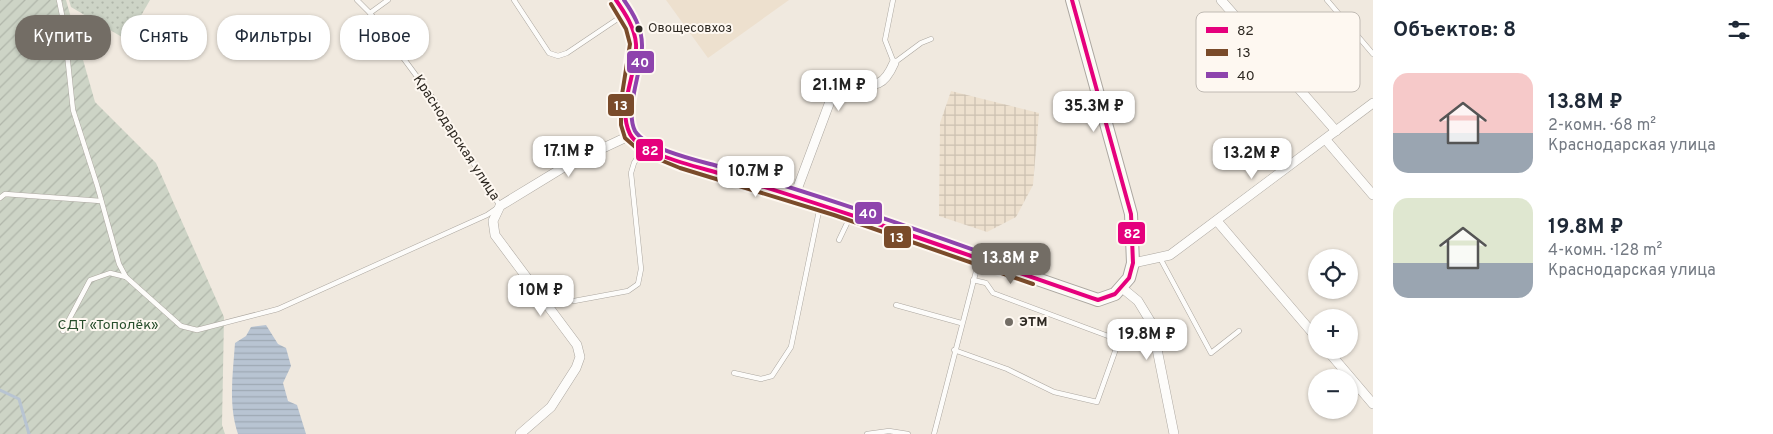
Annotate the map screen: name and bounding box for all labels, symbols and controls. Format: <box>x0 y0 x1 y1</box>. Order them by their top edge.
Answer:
legend <box>1196 12 1360 92</box>
chip: Купить <box>15 15 111 60</box>
chip: Снять <box>121 15 207 60</box>
chip: Фильтры <box>217 15 330 60</box>
chip: Новое <box>340 15 429 60</box>
icon: filters <box>1725 16 1753 44</box>
text: Объектов: 8 <box>1393 17 1516 44</box>
place label: Овощесовхоз <box>648 21 732 37</box>
text: 82 <box>1237 23 1254 40</box>
marker: Овощесовхоз <box>634 24 644 34</box>
text: 13 <box>1237 45 1251 62</box>
line badge: 40 <box>626 50 655 74</box>
text: 40 <box>631 55 649 72</box>
text: 40 <box>1237 68 1255 85</box>
pin: 21.1M ₽ <box>793 70 885 112</box>
street label: Краснодарская улица <box>409 72 503 204</box>
text: 21.1M ₽ <box>812 76 866 96</box>
text: 13.8M ₽ <box>1548 89 1623 116</box>
pin: 35.3M ₽ <box>1048 90 1140 133</box>
line badge: 13 <box>607 93 635 117</box>
icon: home <box>1433 93 1493 153</box>
text: 35.3M ₽ <box>1064 97 1124 117</box>
text: 13 <box>614 98 628 115</box>
text: 2-комн. · 68 m² <box>1548 116 1656 136</box>
pin: 17.1M ₽ <box>523 136 615 178</box>
text: Краснодарская улица <box>1548 136 1716 156</box>
line badge: 82 <box>635 138 664 162</box>
pin: 13.2M ₽ <box>1206 138 1298 180</box>
text: 17.1M ₽ <box>544 142 594 162</box>
text: 82 <box>641 143 659 160</box>
text: 13.2M ₽ <box>1224 144 1280 164</box>
pin: 10.7M ₽ <box>710 156 802 198</box>
text: 10.7M ₽ <box>728 162 784 182</box>
line badge: 40 <box>854 201 883 225</box>
text: 40 <box>859 206 877 223</box>
text: 19.8M ₽ <box>1548 214 1624 241</box>
icon: home <box>1433 218 1493 278</box>
line badge: 82 <box>1117 221 1146 245</box>
line badge: 13 <box>883 225 912 249</box>
text: 82 <box>1123 226 1141 243</box>
text: 13 <box>890 230 904 247</box>
text: 4-комн. · 128 m² <box>1548 241 1662 261</box>
pin: 13.8M ₽ <box>965 242 1057 285</box>
text: 13.8M ₽ <box>983 249 1039 269</box>
map controls <box>1308 249 1358 419</box>
button: locate <box>1308 249 1358 299</box>
text: Краснодарская улица <box>1548 261 1716 281</box>
pin: 10M ₽ <box>506 274 576 317</box>
text: 10M ₽ <box>519 281 563 301</box>
button: + <box>1308 309 1358 359</box>
place label: ЭТМ <box>1019 314 1048 331</box>
marker: ЭТМ <box>1003 316 1015 328</box>
park label: СДТ «Тополёк» <box>58 317 158 334</box>
pin: 19.8M ₽ <box>1101 318 1193 361</box>
text: 19.8M ₽ <box>1118 325 1176 345</box>
button: − <box>1308 369 1358 419</box>

